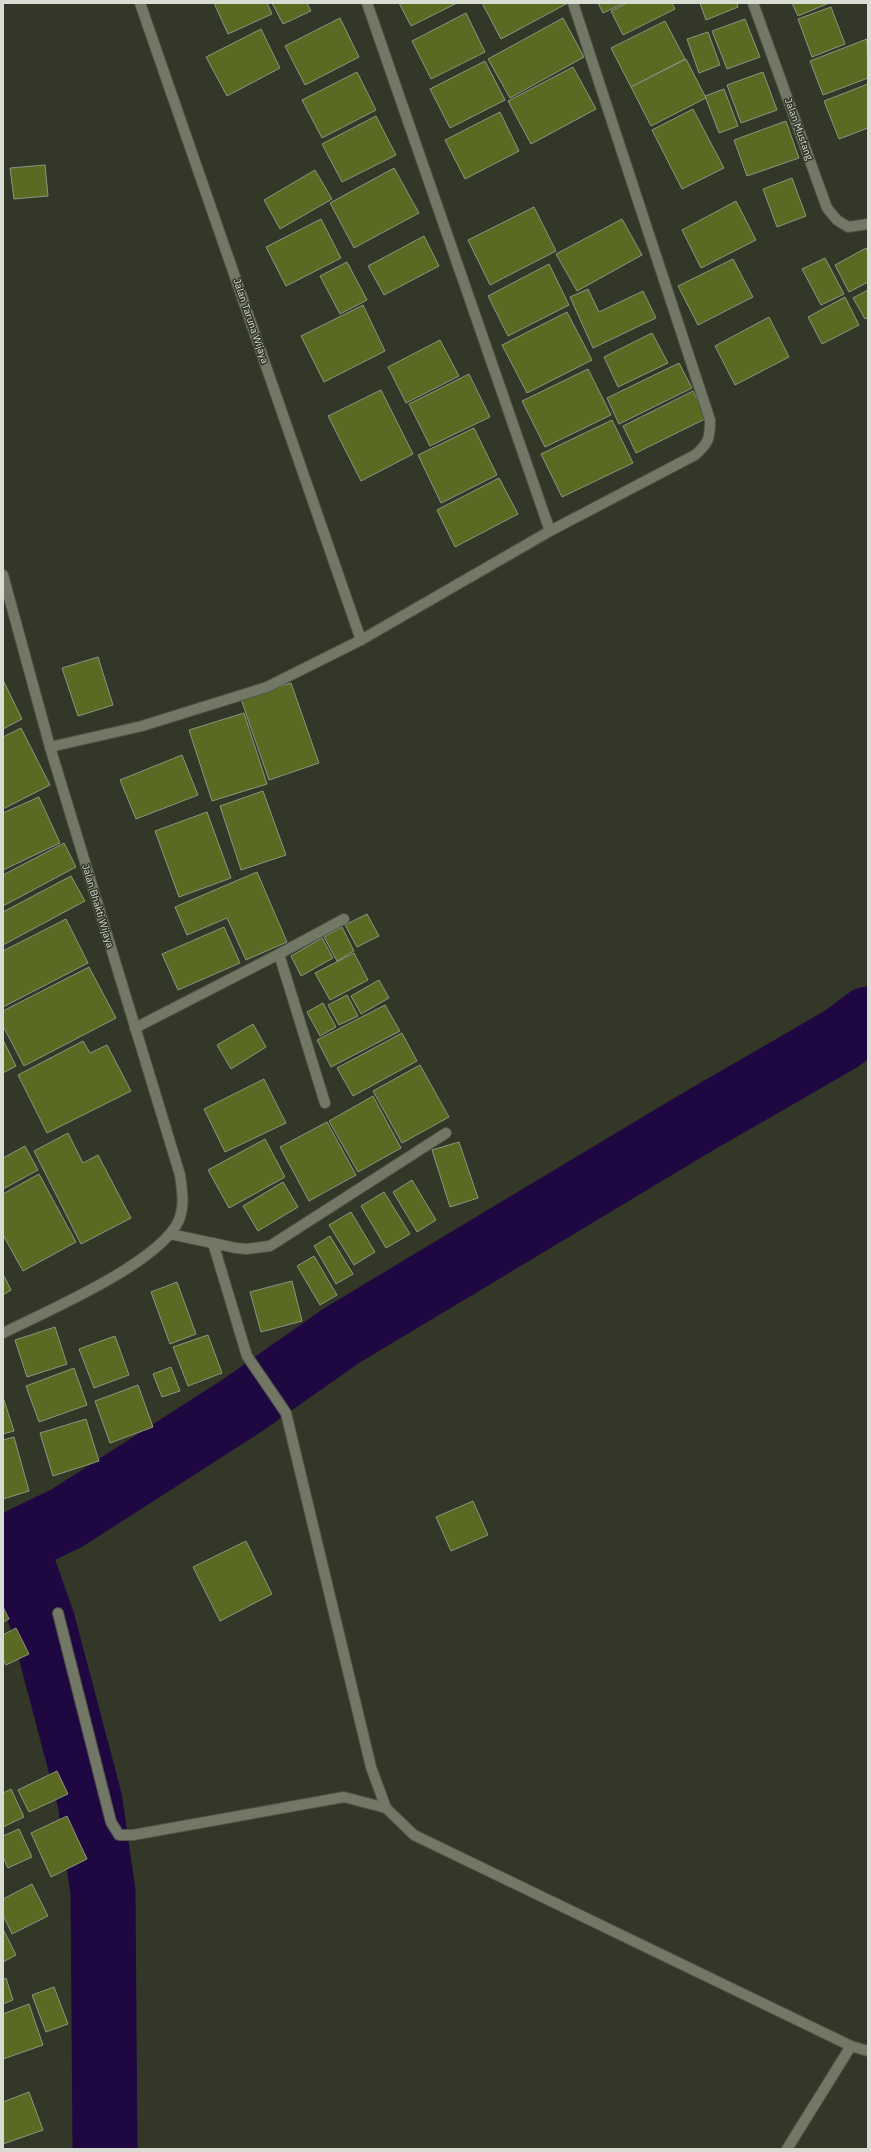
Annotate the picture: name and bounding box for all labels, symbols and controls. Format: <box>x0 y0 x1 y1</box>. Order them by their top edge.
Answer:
street label: Jalan Mustang <box>782 96 816 162</box>
street label: Jalan Taruna Wijaya <box>230 277 272 366</box>
street label: Jalan Bhakti Wijaya <box>79 862 117 950</box>

